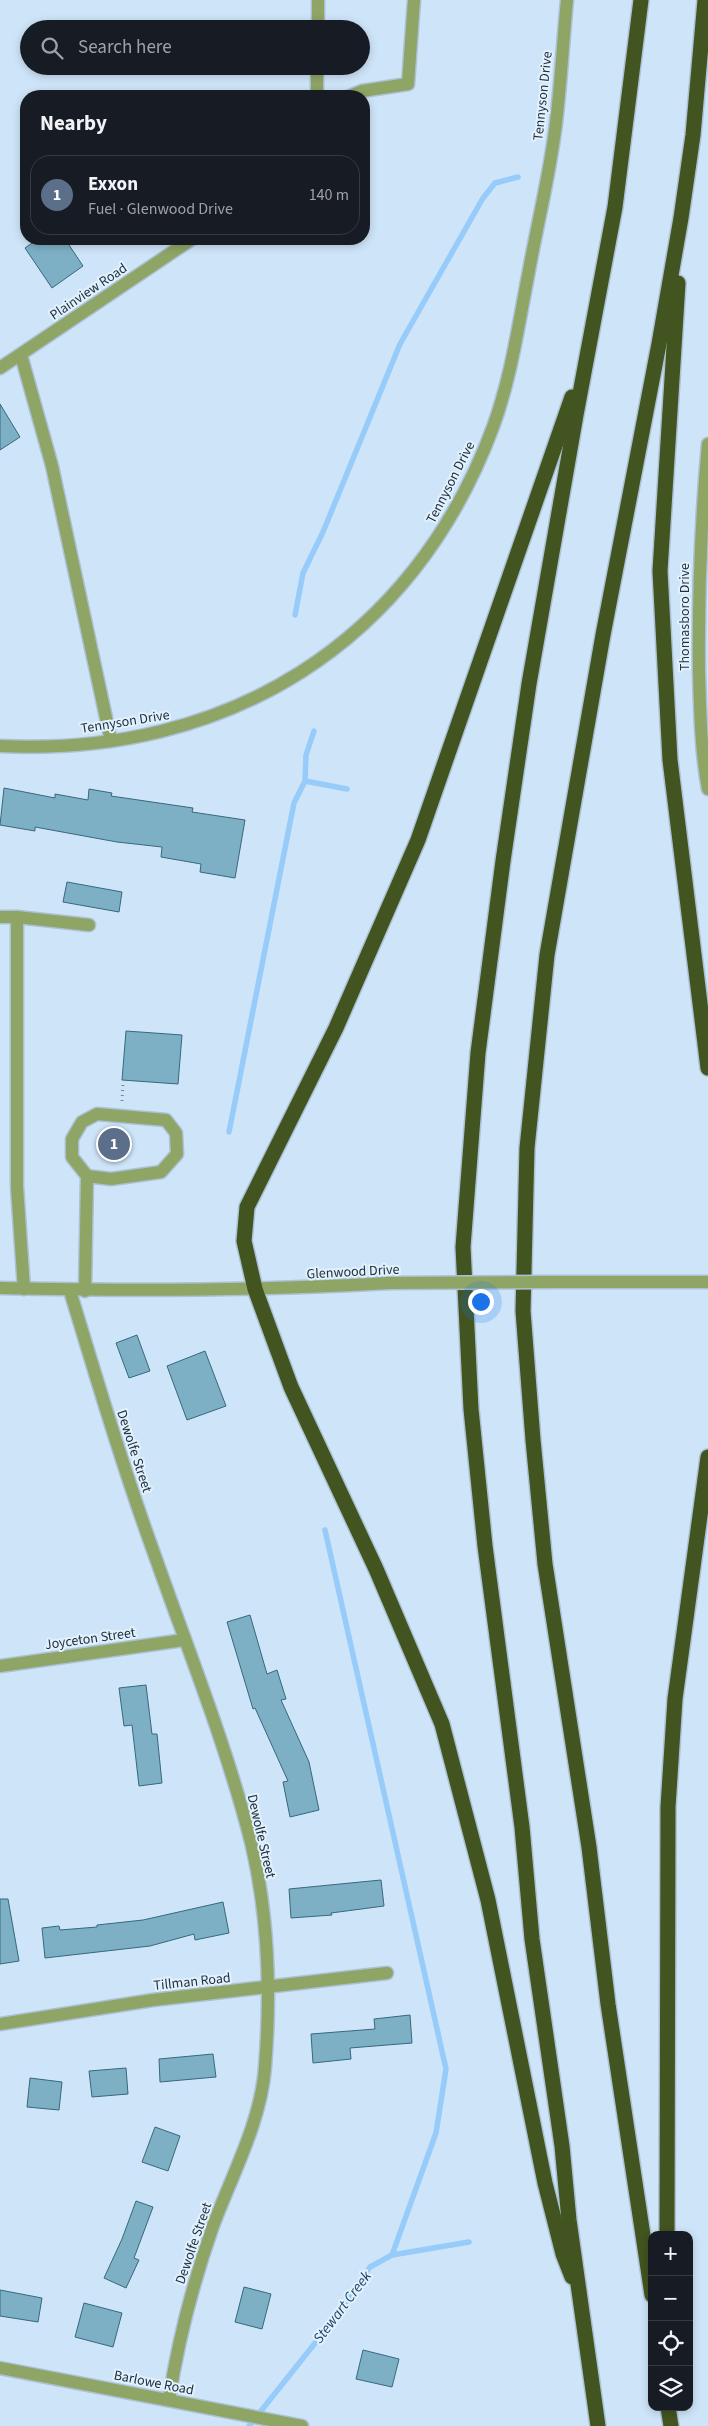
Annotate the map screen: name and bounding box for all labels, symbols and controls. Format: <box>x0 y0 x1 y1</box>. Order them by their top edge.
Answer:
search box <box>20 20 370 75</box>
icon: search <box>38 34 66 62</box>
text: Search here <box>78 34 172 61</box>
street label: Tennyson Drive <box>528 50 558 142</box>
text: Nearby <box>40 108 107 138</box>
text: Exxon <box>88 171 138 198</box>
text: 1 <box>53 184 61 206</box>
text: 140 m <box>309 184 349 206</box>
text: Fuel · Glenwood Drive <box>88 198 233 220</box>
street label: Plainview Road <box>46 258 131 325</box>
street label: Tennyson Drive <box>422 438 480 527</box>
street label: Thomasboro Drive <box>675 563 695 671</box>
street label: Tennyson Drive <box>79 705 171 739</box>
pin: 1 <box>98 1125 130 1163</box>
street label: Glenwood Drive <box>306 1260 400 1284</box>
your location <box>468 1289 494 1315</box>
street label: Dewolfe Street <box>111 1408 157 1495</box>
street label: Joyceton Street <box>44 1623 137 1655</box>
street label: Dewolfe Street <box>242 1792 280 1880</box>
street label: Tillman Road <box>153 1968 232 1996</box>
street label: Dewolfe Street <box>171 2199 217 2287</box>
map controls <box>648 2231 693 2411</box>
button: + <box>648 2231 693 2276</box>
water label: Stewart Creek <box>308 2266 377 2348</box>
button: − <box>648 2276 693 2321</box>
button: locate <box>648 2321 693 2366</box>
street label: Barlowe Road <box>112 2365 196 2401</box>
button: layers <box>648 2366 693 2411</box>

